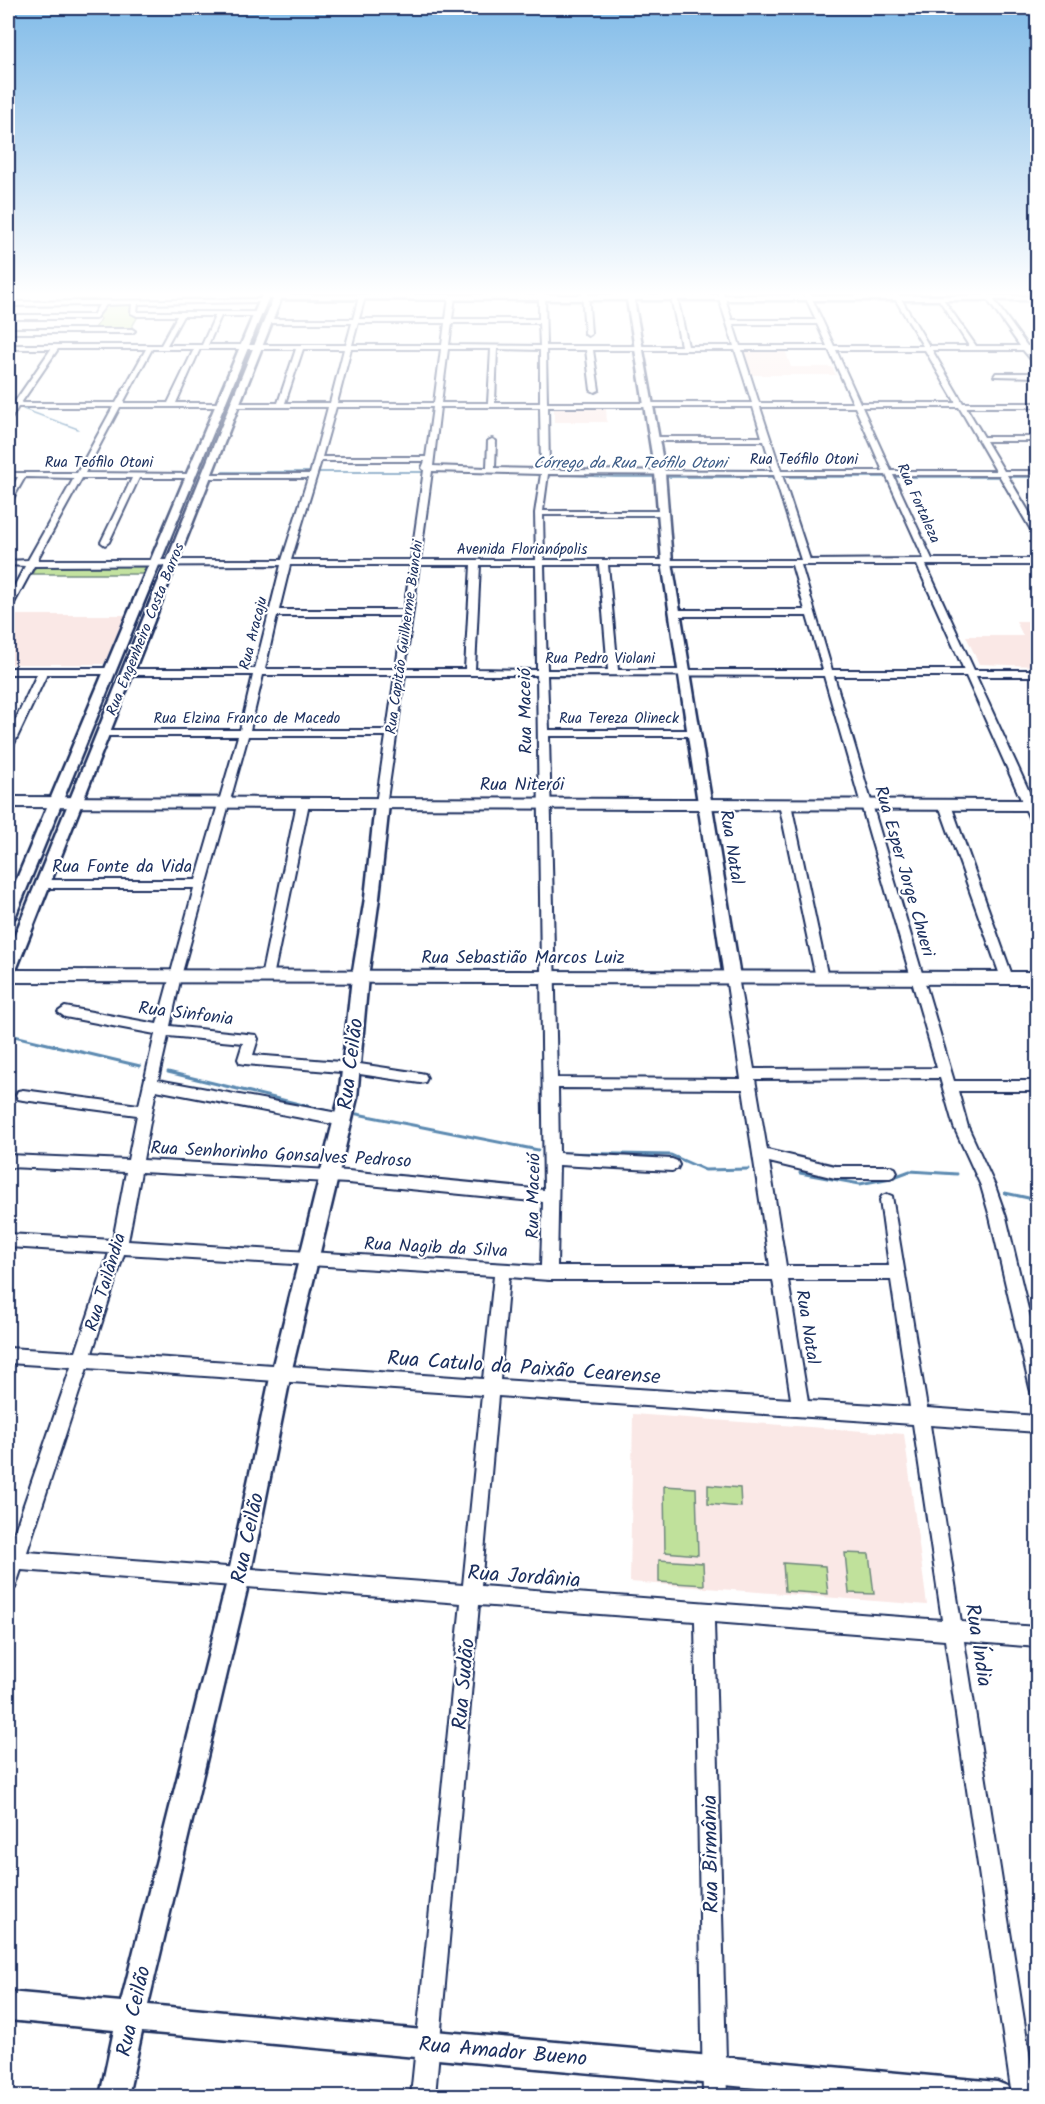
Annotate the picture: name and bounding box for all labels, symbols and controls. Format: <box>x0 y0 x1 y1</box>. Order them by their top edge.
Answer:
street label: Rua Teófilo Otoni <box>750 448 860 472</box>
street label: Rua Teófilo Otoni <box>45 451 155 475</box>
water label: Córrego da Rua Teófilo Otoni <box>533 451 730 476</box>
street label: Rua Fortaleza <box>890 459 946 547</box>
street label: Rua Capitão Guilherme Bianchi <box>379 537 431 736</box>
street label: Avenida Florianópolis <box>457 538 588 562</box>
street label: Rua Engenheiro Costa Barros <box>100 539 192 719</box>
street label: Rua Aracaju <box>233 594 275 672</box>
street label: Rua Pedro Violani <box>545 647 656 671</box>
street label: Rua Maceió <box>511 667 542 754</box>
street label: Rua Elzina Franco de Macedo <box>154 707 341 731</box>
street label: Rua Tereza Olineck <box>559 707 680 731</box>
street label: Rua Niterói <box>480 771 565 800</box>
street label: Rua Esper Jorge Chueri <box>865 782 942 961</box>
street label: Rua Natal <box>710 808 751 887</box>
street label: Rua Fonte da Vida <box>52 853 192 882</box>
street label: Rua Sebastião Marcos Luiz <box>421 944 625 973</box>
street label: Rua Sinfonia <box>137 994 235 1035</box>
street label: Rua Ceilão <box>329 1016 373 1112</box>
street label: Rua Senhorinho Gonsalves Pedroso <box>150 1134 412 1177</box>
street label: Rua Maceió <box>519 1152 550 1239</box>
street label: Rua Tailândia <box>78 1230 135 1335</box>
street label: Rua Nagib da Silva <box>363 1230 509 1267</box>
street label: Rua Natal <box>786 1288 827 1367</box>
street label: Rua Catulo da Paixão Cearense <box>386 1342 662 1395</box>
street label: Rua Ceilão <box>223 1490 274 1587</box>
street label: Rua Jordânia <box>466 1557 582 1598</box>
street label: Rua Índia <box>955 1601 1000 1689</box>
street label: Rua Sudão <box>444 1637 485 1731</box>
street label: Rua Birmânia <box>694 1794 729 1914</box>
street label: Rua Ceilão <box>108 1963 161 2060</box>
street label: Rua Amador Bueno <box>417 2029 588 2076</box>

